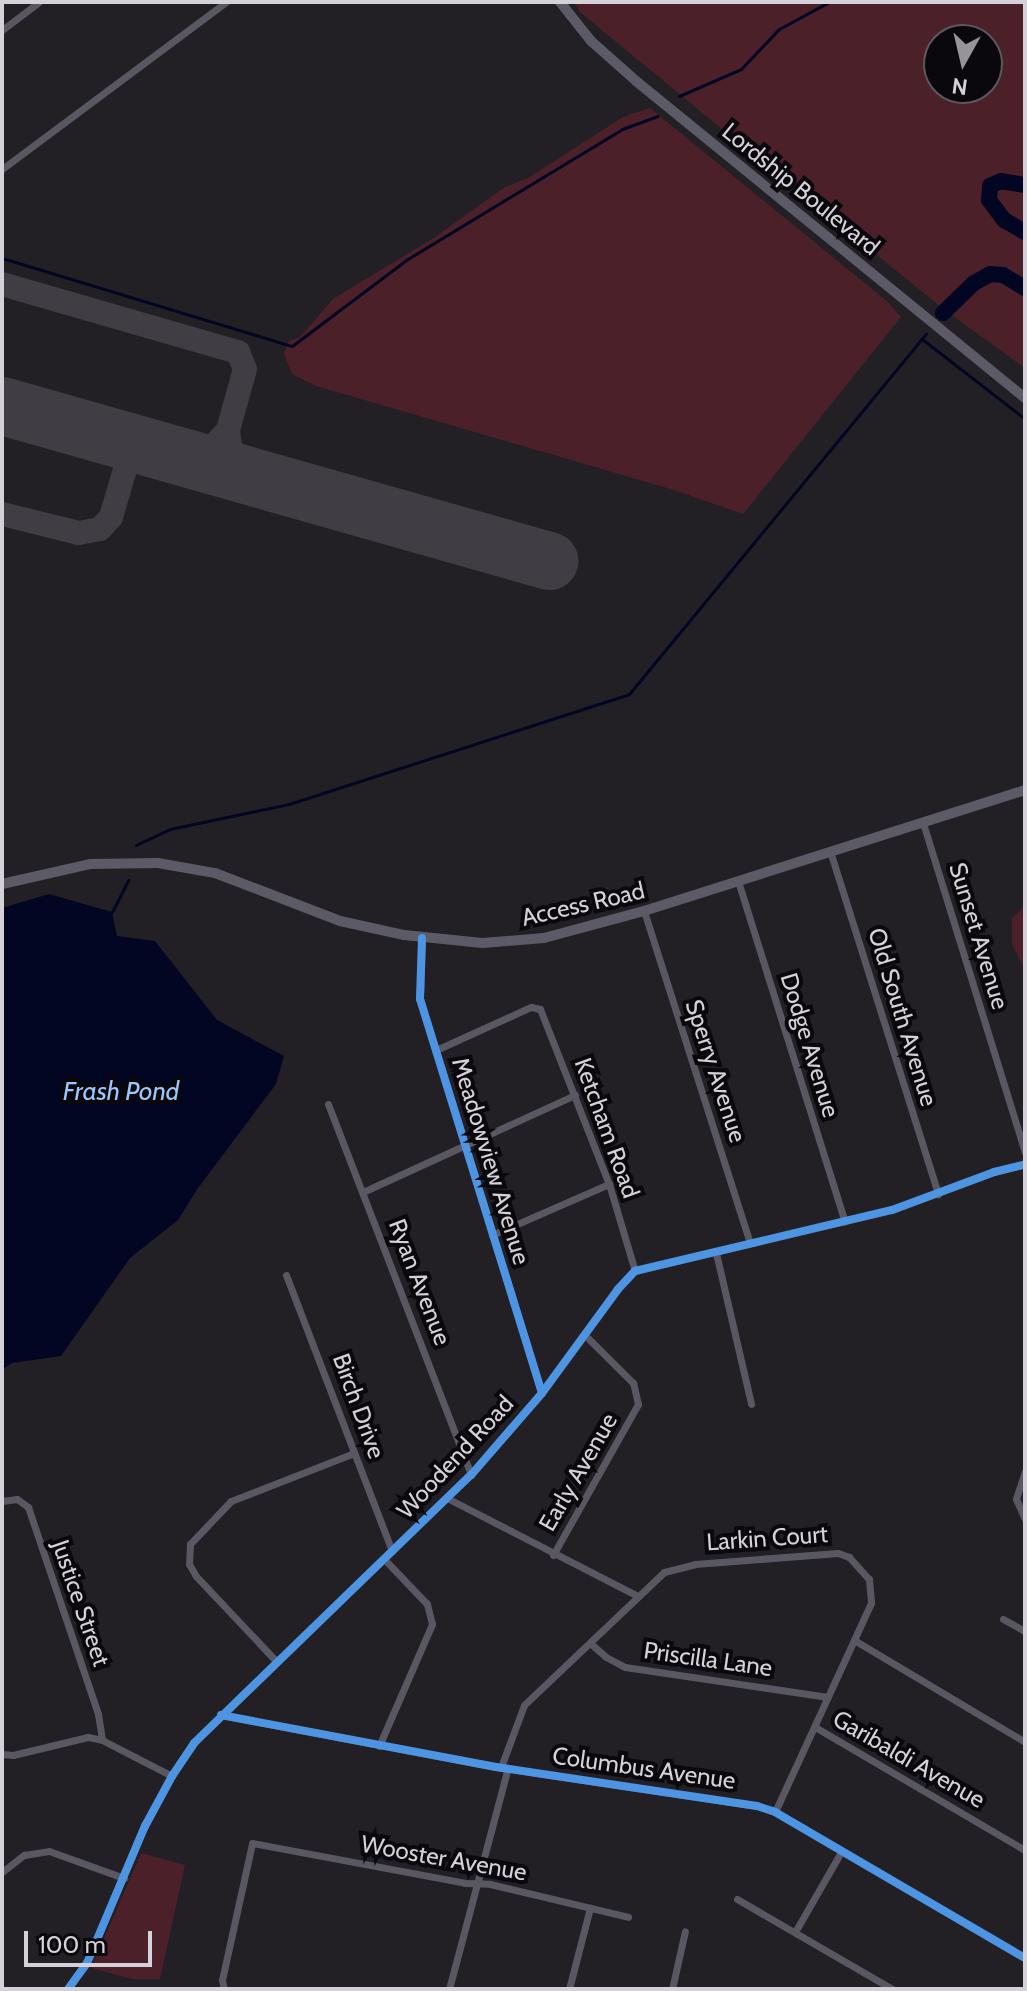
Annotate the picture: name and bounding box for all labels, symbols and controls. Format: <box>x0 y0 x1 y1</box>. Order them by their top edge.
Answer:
north arrow <box>923 24 1003 104</box>
text: N <box>950 72 969 101</box>
street label: Lordship Boulevard <box>717 117 885 261</box>
street label: Sunset Avenue <box>943 859 1015 1013</box>
street label: Access Road <box>519 876 647 932</box>
street label: Old South Avenue <box>862 924 944 1110</box>
street label: Dodge Avenue <box>774 969 846 1121</box>
street label: Sperry Avenue <box>679 996 753 1146</box>
street label: Meadowview Avenue <box>446 1054 536 1268</box>
street label: Ketcham Road <box>568 1054 646 1202</box>
water label: Frash Pond <box>63 1076 179 1108</box>
street label: Ryan Avenue <box>383 1215 457 1349</box>
street label: Birch Drive <box>327 1350 391 1462</box>
street label: Woodend Road <box>391 1389 519 1525</box>
street label: Early Avenue <box>533 1408 623 1536</box>
street label: Larkin Court <box>705 1519 829 1557</box>
street label: Justice Street <box>46 1536 116 1670</box>
street label: Priscilla Lane <box>642 1636 774 1682</box>
street label: Garibaldi Avenue <box>828 1704 990 1814</box>
street label: Columbus Avenue <box>551 1741 737 1795</box>
street label: Wooster Avenue <box>359 1829 529 1887</box>
scale bar <box>28 1915 156 1965</box>
text: 100 m <box>38 1930 106 1959</box>

